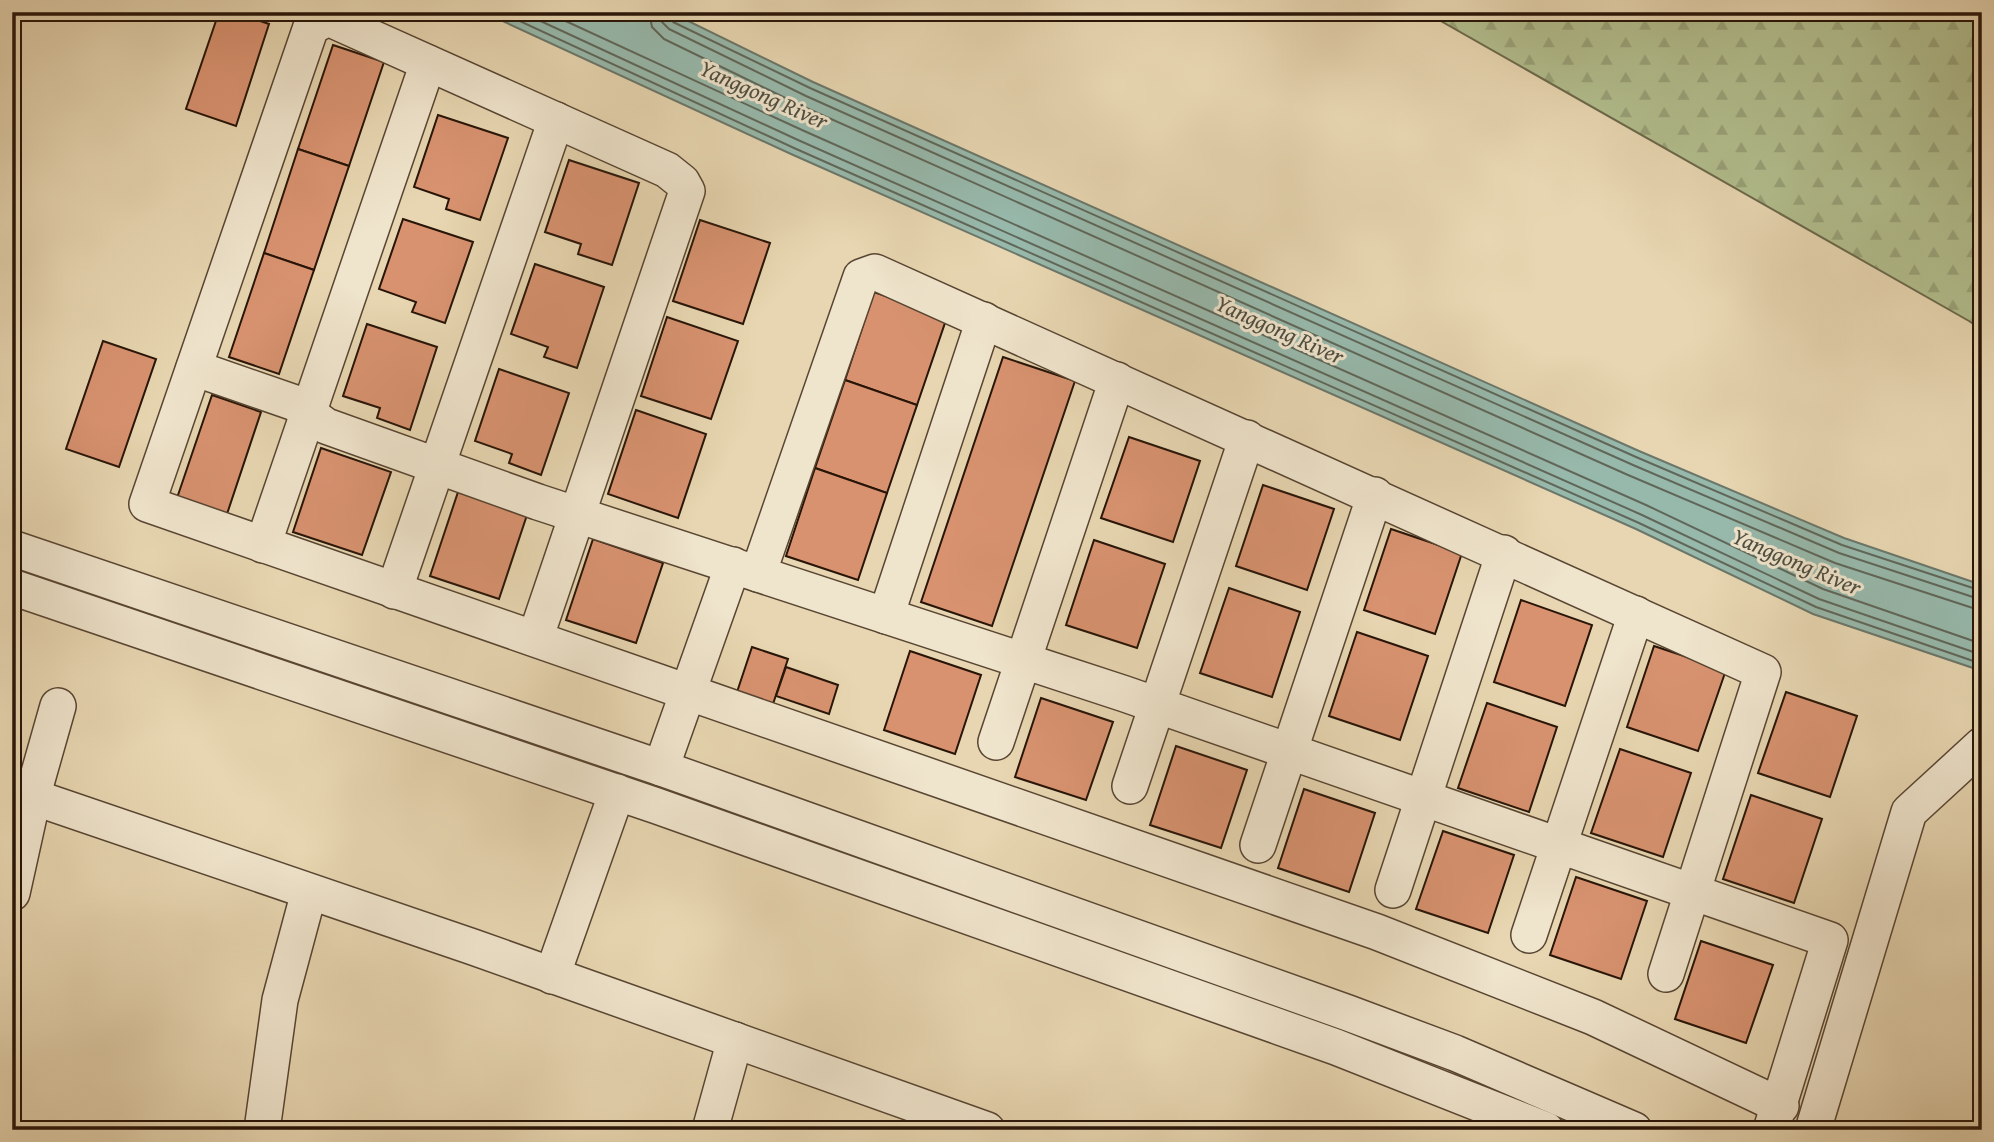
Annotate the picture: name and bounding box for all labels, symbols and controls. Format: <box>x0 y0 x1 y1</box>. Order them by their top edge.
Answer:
water label: Yanggong River <box>694 51 835 138</box>
water label: Yanggong River <box>1210 286 1351 373</box>
water label: Yanggong River <box>1727 519 1868 604</box>

